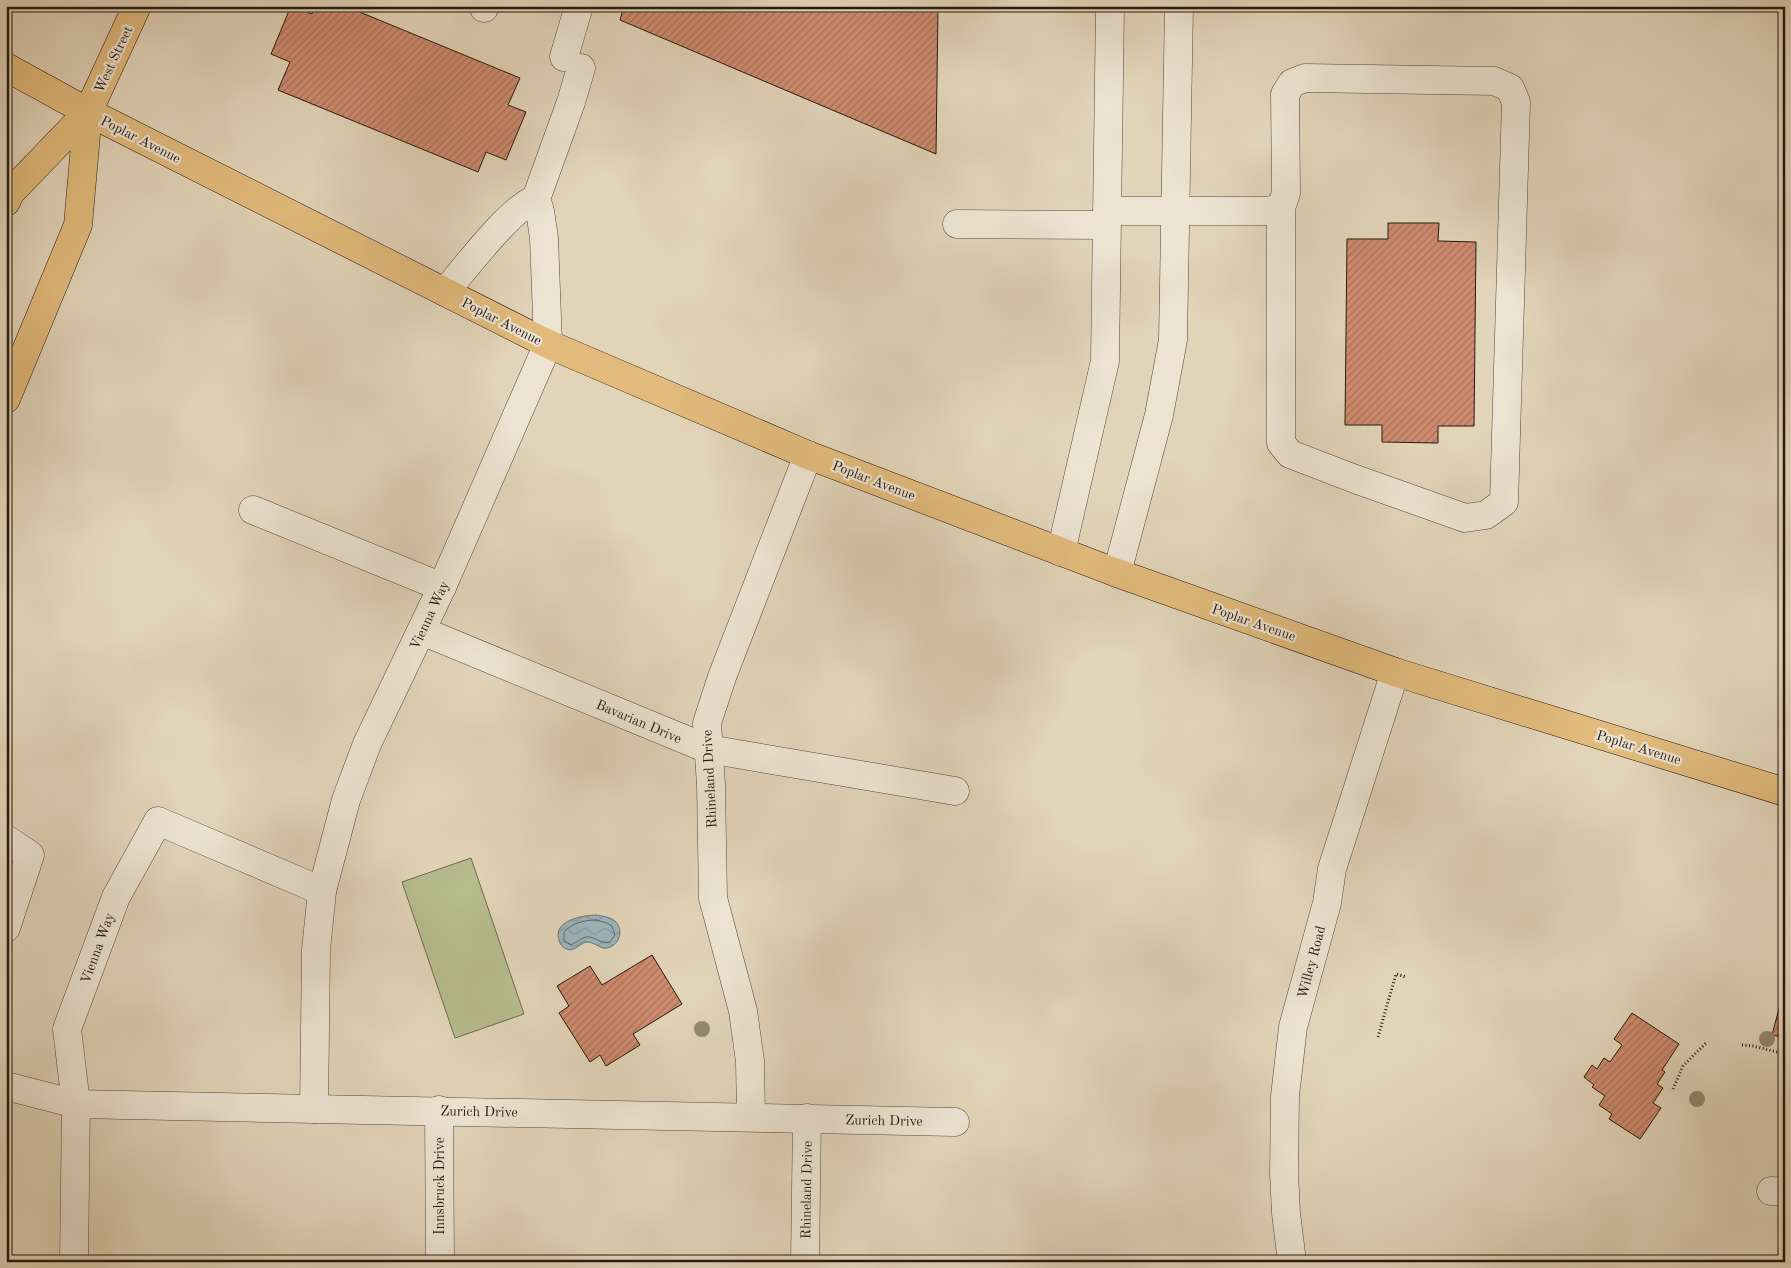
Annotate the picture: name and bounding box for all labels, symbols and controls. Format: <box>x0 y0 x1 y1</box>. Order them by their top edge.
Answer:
street label: West Street <box>92 24 136 95</box>
street label: Poplar Avenue <box>98 114 183 166</box>
street label: Poplar Avenue <box>459 296 544 348</box>
street label: Poplar Avenue <box>830 459 917 503</box>
street label: Vienna Way <box>408 578 452 652</box>
street label: Poplar Avenue <box>1210 602 1297 644</box>
street label: Bavarian Drive <box>594 698 683 746</box>
street label: Poplar Avenue <box>1595 728 1683 767</box>
street label: Rhineland Drive <box>700 729 720 829</box>
street label: Vienna Way <box>79 910 117 986</box>
street label: Willey Road <box>1296 924 1328 1000</box>
street label: Zurich Drive <box>440 1104 518 1120</box>
street label: Zurich Drive <box>845 1113 923 1129</box>
street label: Innsbruck Drive <box>433 1137 447 1235</box>
street label: Rhineland Drive <box>799 1141 815 1239</box>

